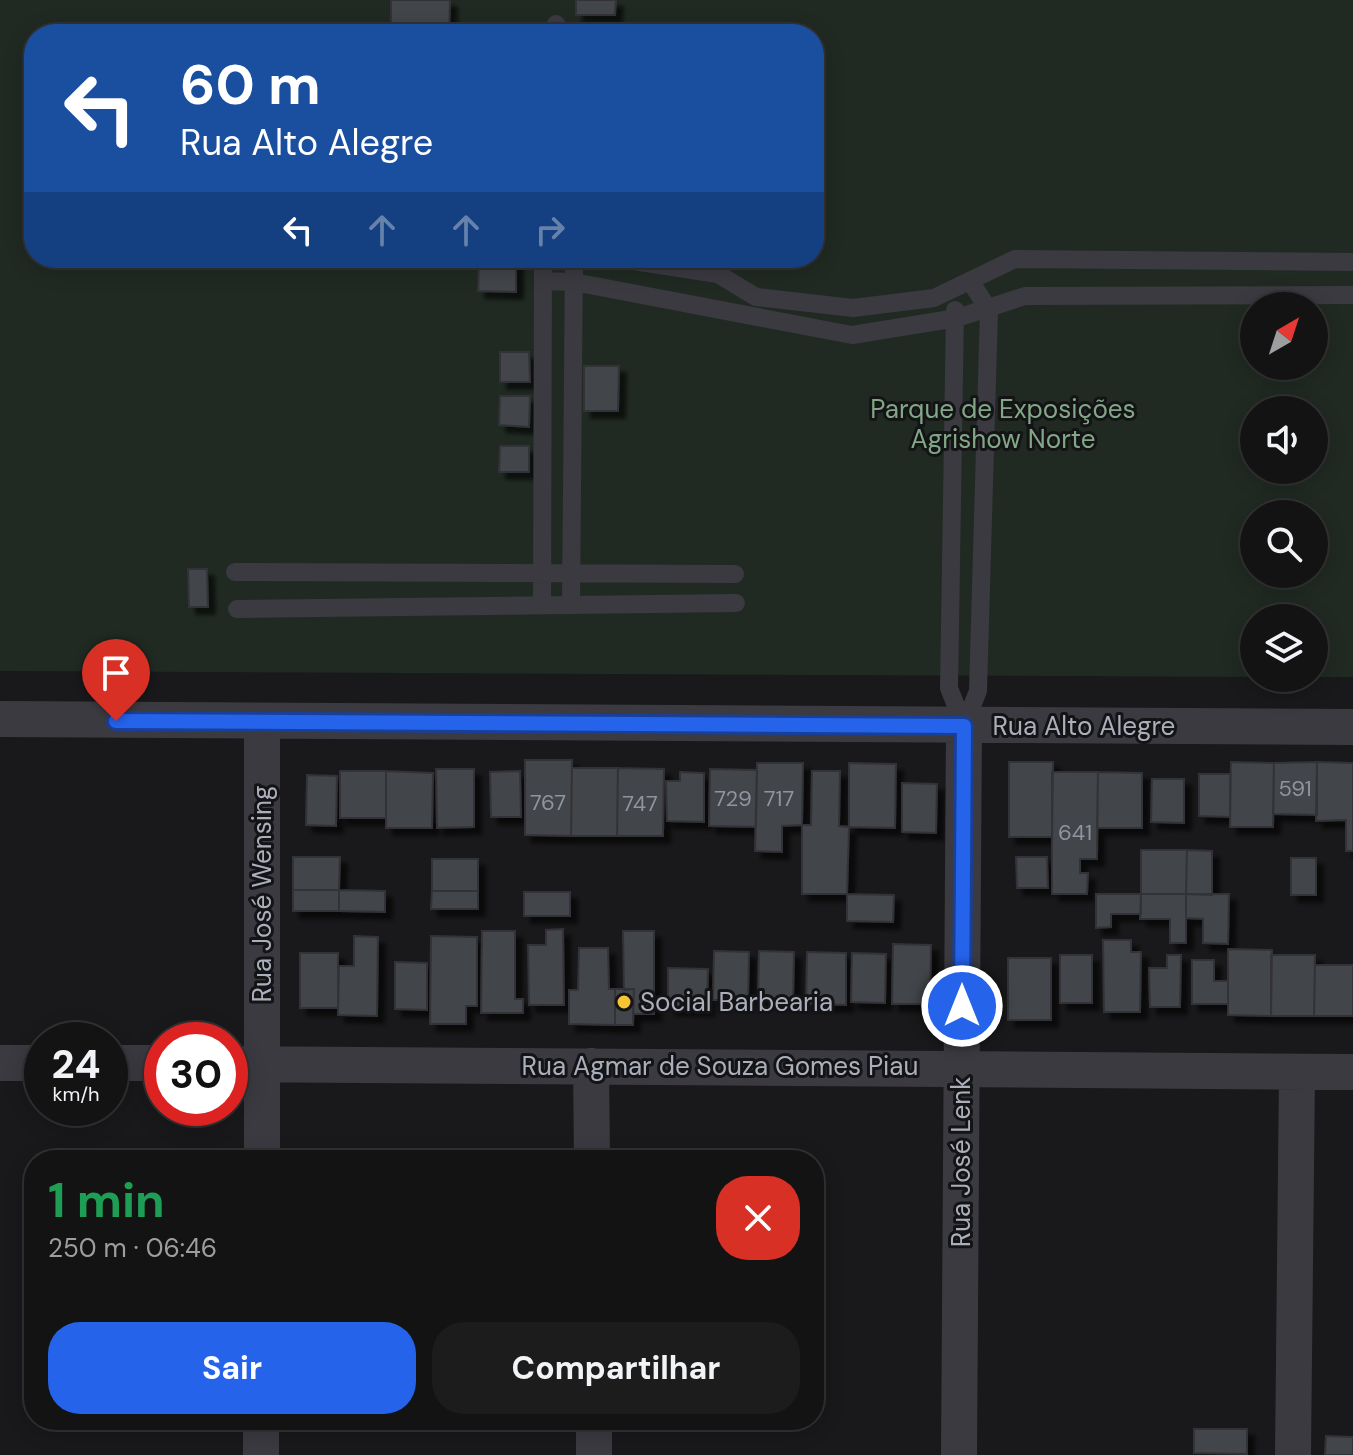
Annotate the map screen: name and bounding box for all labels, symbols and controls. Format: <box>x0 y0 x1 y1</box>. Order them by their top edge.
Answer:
text: 60 m <box>180 48 321 121</box>
icon: left <box>48 56 152 160</box>
text: Rua Alto Alegre <box>180 119 433 166</box>
icon: left <box>276 208 320 252</box>
icon: ahead <box>360 208 404 252</box>
icon: ahead <box>444 208 488 252</box>
icon: right <box>528 208 572 252</box>
north arrow <box>1240 292 1328 380</box>
map controls <box>1240 292 1328 692</box>
park label: Parque de Exposições Agrishow Norte <box>870 392 1136 456</box>
button: sound <box>1240 396 1328 484</box>
button: search <box>1240 500 1328 588</box>
button: layers <box>1240 604 1328 692</box>
pin <box>82 639 150 721</box>
icon: arrive <box>94 651 138 695</box>
street label: Rua Alto Alegre <box>993 709 1175 743</box>
house number: 591 <box>1278 774 1312 803</box>
house number: 729 <box>714 784 752 813</box>
house number: 717 <box>764 784 794 813</box>
street label: Rua José Wensing <box>245 786 279 1002</box>
house number: 767 <box>530 788 566 817</box>
house number: 747 <box>622 789 658 818</box>
house number: 641 <box>1058 818 1092 847</box>
position arrow <box>920 964 1004 1048</box>
place label: Social Barbearia <box>640 985 833 1019</box>
marker: Social Barbearia <box>615 993 633 1011</box>
speed limit sign: 30 <box>144 1022 248 1126</box>
text: 24 <box>52 1038 100 1090</box>
street label: Rua Agmar de Souza Gomes Piau <box>522 1049 918 1083</box>
street label: Rua José Lenk <box>944 1077 978 1247</box>
text: km/h <box>52 1081 100 1107</box>
text: 1 min <box>48 1169 165 1232</box>
button: close <box>716 1176 800 1260</box>
text: 250 m · 06:46 <box>48 1231 217 1265</box>
button: Sair <box>48 1322 416 1414</box>
button: Compartilhar <box>432 1322 800 1414</box>

